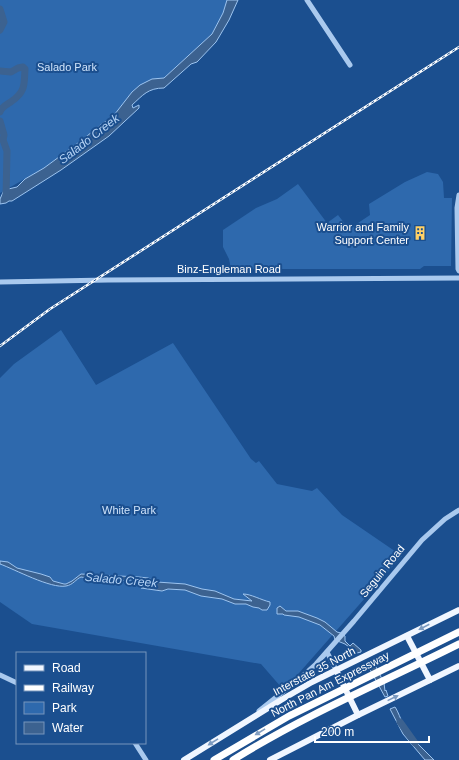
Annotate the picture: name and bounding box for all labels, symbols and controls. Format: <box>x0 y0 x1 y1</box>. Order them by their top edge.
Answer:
park label: Salado Park <box>37 61 97 73</box>
water label: Salado Creek <box>56 110 123 167</box>
place label: Warrior and Family Support Center <box>317 221 409 246</box>
building icon: Warrior and Family Support Center <box>412 225 428 241</box>
street label: Binz-Engleman Road <box>177 263 281 275</box>
park label: White Park <box>102 504 156 516</box>
street label: Seguin Road <box>357 543 407 599</box>
water label: Salado Creek <box>84 570 159 590</box>
one-way arrow <box>418 624 430 630</box>
street label: Interstate 35 North <box>271 644 357 698</box>
street label: North Pan Am Expressway <box>269 649 391 719</box>
legend <box>16 652 146 744</box>
text: Road <box>52 661 81 675</box>
text: Railway <box>52 681 94 695</box>
one-way arrow <box>387 695 399 701</box>
text: Park <box>52 701 78 715</box>
scale bar <box>315 718 429 744</box>
text: Water <box>52 721 84 735</box>
text: 200 m <box>321 725 354 739</box>
one-way arrow <box>254 729 266 736</box>
one-way arrow <box>207 739 219 746</box>

